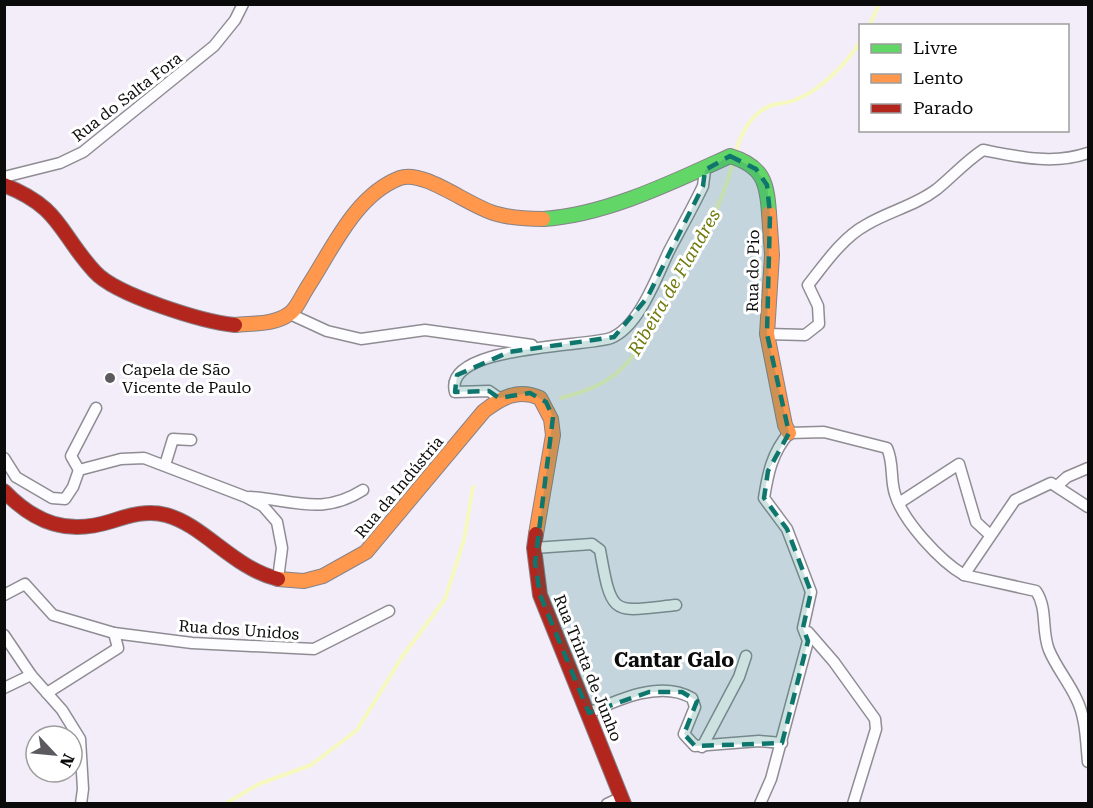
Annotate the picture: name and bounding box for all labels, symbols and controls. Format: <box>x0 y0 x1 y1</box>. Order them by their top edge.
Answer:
legend <box>859 24 1069 132</box>
text: Livre <box>913 37 958 58</box>
street label: Rua do Salta Fora <box>68 48 186 146</box>
text: Lento <box>913 67 963 88</box>
text: Parado <box>913 97 973 118</box>
water label: Ribeira de Flandres <box>623 205 724 360</box>
street label: Rua do Pio <box>743 229 763 313</box>
place label: Capela de São Vicente de Paulo <box>122 360 251 397</box>
marker: Capela de São Vicente de Paulo <box>103 371 117 385</box>
street label: Rua da Indústria <box>351 432 447 542</box>
street label: Rua Trinta de Junho <box>550 592 626 744</box>
street label: Rua dos Unidos <box>178 616 300 644</box>
district label: Cantar Galo <box>614 648 734 672</box>
north arrow <box>24 724 84 784</box>
text: N <box>56 751 78 770</box>

